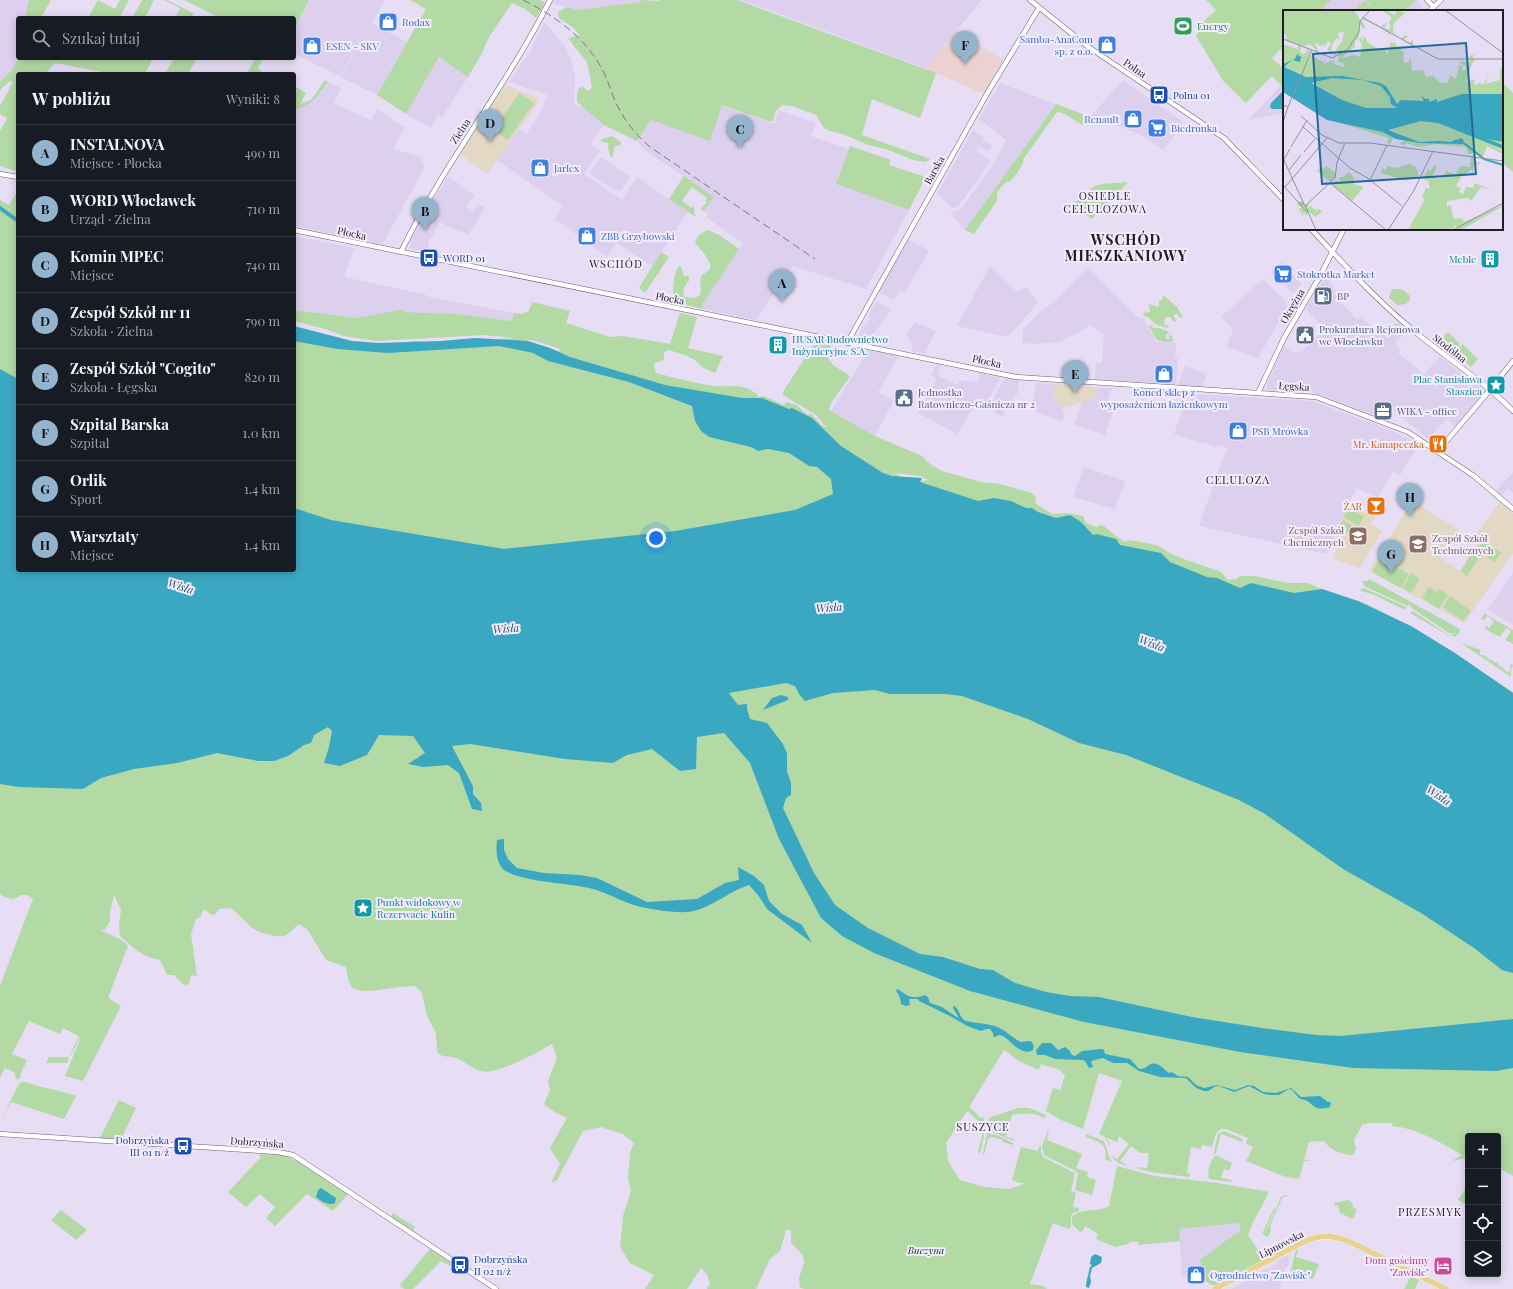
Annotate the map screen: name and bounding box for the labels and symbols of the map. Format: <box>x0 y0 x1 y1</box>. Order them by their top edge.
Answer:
inset map <box>1283 10 1503 230</box>
shop icon: Rodax <box>377 11 399 33</box>
place label: Rodax <box>402 15 431 29</box>
sports icon: Energy <box>1172 15 1194 37</box>
place label: Energy <box>1197 19 1229 33</box>
pin: F <box>952 31 978 64</box>
place label: Samba-AnaCom sp. z o.o. <box>1020 32 1093 58</box>
shop icon: Samba-AnaCom sp. z o.o. <box>1096 34 1118 56</box>
shop icon: ESEN - SKV <box>301 35 323 57</box>
place label: ESEN - SKV <box>326 39 380 53</box>
street label: Polna <box>1121 55 1149 81</box>
bus stop icon: Polna 01 <box>1148 84 1170 106</box>
place label: Polna 01 <box>1173 88 1210 102</box>
shop icon: Renault <box>1122 108 1144 130</box>
pin: D <box>477 109 503 142</box>
place label: Renault <box>1084 112 1119 126</box>
pin: C <box>727 115 753 148</box>
street label: Zielna <box>447 116 473 146</box>
supermarket icon: Biedronka <box>1146 117 1168 139</box>
place label: Biedronka <box>1171 121 1217 135</box>
street label: Barska <box>920 153 948 187</box>
shop icon: Jarlex <box>529 157 551 179</box>
place label: Jarlex <box>553 161 580 175</box>
district label: OSIEDLE CELULOZOWA <box>1063 188 1147 216</box>
pin: B <box>412 197 438 230</box>
street label: Płocka <box>336 223 368 243</box>
shop icon: ZBB Grzybowski <box>576 225 598 247</box>
place label: ZBB Grzybowski <box>601 229 675 243</box>
district label: WSCHÓD MIESZKANIOWY <box>1064 230 1188 265</box>
bus stop icon: WORD 01 <box>418 247 440 269</box>
building icon: Meble <box>1479 248 1501 270</box>
place label: WORD 01 <box>442 251 485 265</box>
place label: Meble <box>1449 252 1476 266</box>
district label: WSCHÓD <box>588 256 643 271</box>
supermarket icon: Stokrotka Market <box>1272 263 1294 285</box>
place label: Stokrotka Market <box>1297 267 1375 281</box>
pin: A <box>769 269 795 302</box>
fuel station icon: BP <box>1312 285 1334 307</box>
street label: Okrężna <box>1276 286 1308 326</box>
street label: Płocka <box>654 288 686 308</box>
place label: BP <box>1337 289 1349 303</box>
place label: Prokuratura Rejonowa we Włocławku <box>1319 322 1420 348</box>
public building icon: Prokuratura Rejonowa we Włocławku <box>1294 324 1316 346</box>
street label: Stodólna <box>1430 330 1470 366</box>
place label: HUSAR Budownictwo Inżynieryjne S.A. <box>792 332 889 358</box>
building icon: HUSAR Budownictwo Inżynieryjne S.A. <box>767 334 789 356</box>
street label: Płocka <box>971 351 1003 371</box>
pin: E <box>1062 360 1088 393</box>
shop icon: Koned sklep z wyposażeniem łazienkowym <box>1153 363 1175 385</box>
place label: Plac Stanisława Staszica <box>1413 372 1482 398</box>
place icon: Plac Stanisława Staszica <box>1485 374 1507 396</box>
street label: Łęgska <box>1278 378 1310 394</box>
place label: Jednostka Ratowniczo-Gaśnicza nr 2 <box>917 385 1035 411</box>
place label: Koned sklep z wyposażeniem łazienkowym <box>1100 385 1228 411</box>
public building icon: Jednostka Ratowniczo-Gaśnicza nr 2 <box>893 387 915 409</box>
office icon: WIKA - office <box>1372 400 1394 422</box>
place label: WIKA - office <box>1396 404 1457 418</box>
shop icon: PSB Mrówka <box>1227 420 1249 442</box>
place label: PSB Mrówka <box>1252 424 1308 438</box>
restaurant icon: Mr. Kanapeczka <box>1427 433 1449 455</box>
place label: Mr. Kanapeczka <box>1353 437 1424 451</box>
district label: CELULOZA <box>1206 472 1270 487</box>
pin: H <box>1397 483 1423 516</box>
bar icon: ŻAR <box>1365 495 1387 517</box>
place label: ŻAR <box>1343 499 1363 513</box>
place label: Zespół Szkół Chemicznych <box>1283 523 1344 549</box>
school or university icon: Zespół Szkół Chemicznych <box>1347 525 1369 547</box>
your location <box>646 528 666 548</box>
place label: Zespół Szkół Technicznych <box>1432 531 1494 557</box>
school or university icon: Zespół Szkół Technicznych <box>1407 533 1429 555</box>
pin: G <box>1378 540 1404 573</box>
water label: Wisła <box>166 575 196 597</box>
water label: Wisła <box>815 599 843 615</box>
water label: Wisła <box>492 620 520 636</box>
water label: Wisła <box>1137 631 1167 655</box>
water label: Wisła <box>1424 781 1454 809</box>
place label: Punkt widokowy w Rezerwacie Kulin <box>377 895 461 921</box>
place icon: Punkt widokowy w Rezerwacie Kulin <box>352 897 374 919</box>
district label: SUSZYCE <box>956 1119 1010 1134</box>
place label: Dobrzyńska III 01 n/ż <box>116 1133 169 1159</box>
street label: Dobrzyńska <box>230 1133 284 1151</box>
bus stop icon: Dobrzyńska III 01 n/ż <box>172 1135 194 1157</box>
district label: PRZESMYK <box>1398 1204 1462 1219</box>
street label: Lipnowska <box>1256 1227 1306 1261</box>
park label: Buczyna <box>907 1243 944 1257</box>
place label: Dobrzyńska II 02 n/ż <box>474 1252 527 1278</box>
place label: Dom gościnny "Zawiśle" <box>1365 1253 1429 1279</box>
bus stop icon: Dobrzyńska II 02 n/ż <box>449 1254 471 1276</box>
hotel icon: Dom gościnny "Zawiśle" <box>1432 1255 1454 1277</box>
shop icon: Ogrodnictwo "Zawiśle" <box>1185 1264 1207 1286</box>
place label: Ogrodnictwo "Zawiśle" <box>1210 1268 1311 1282</box>

